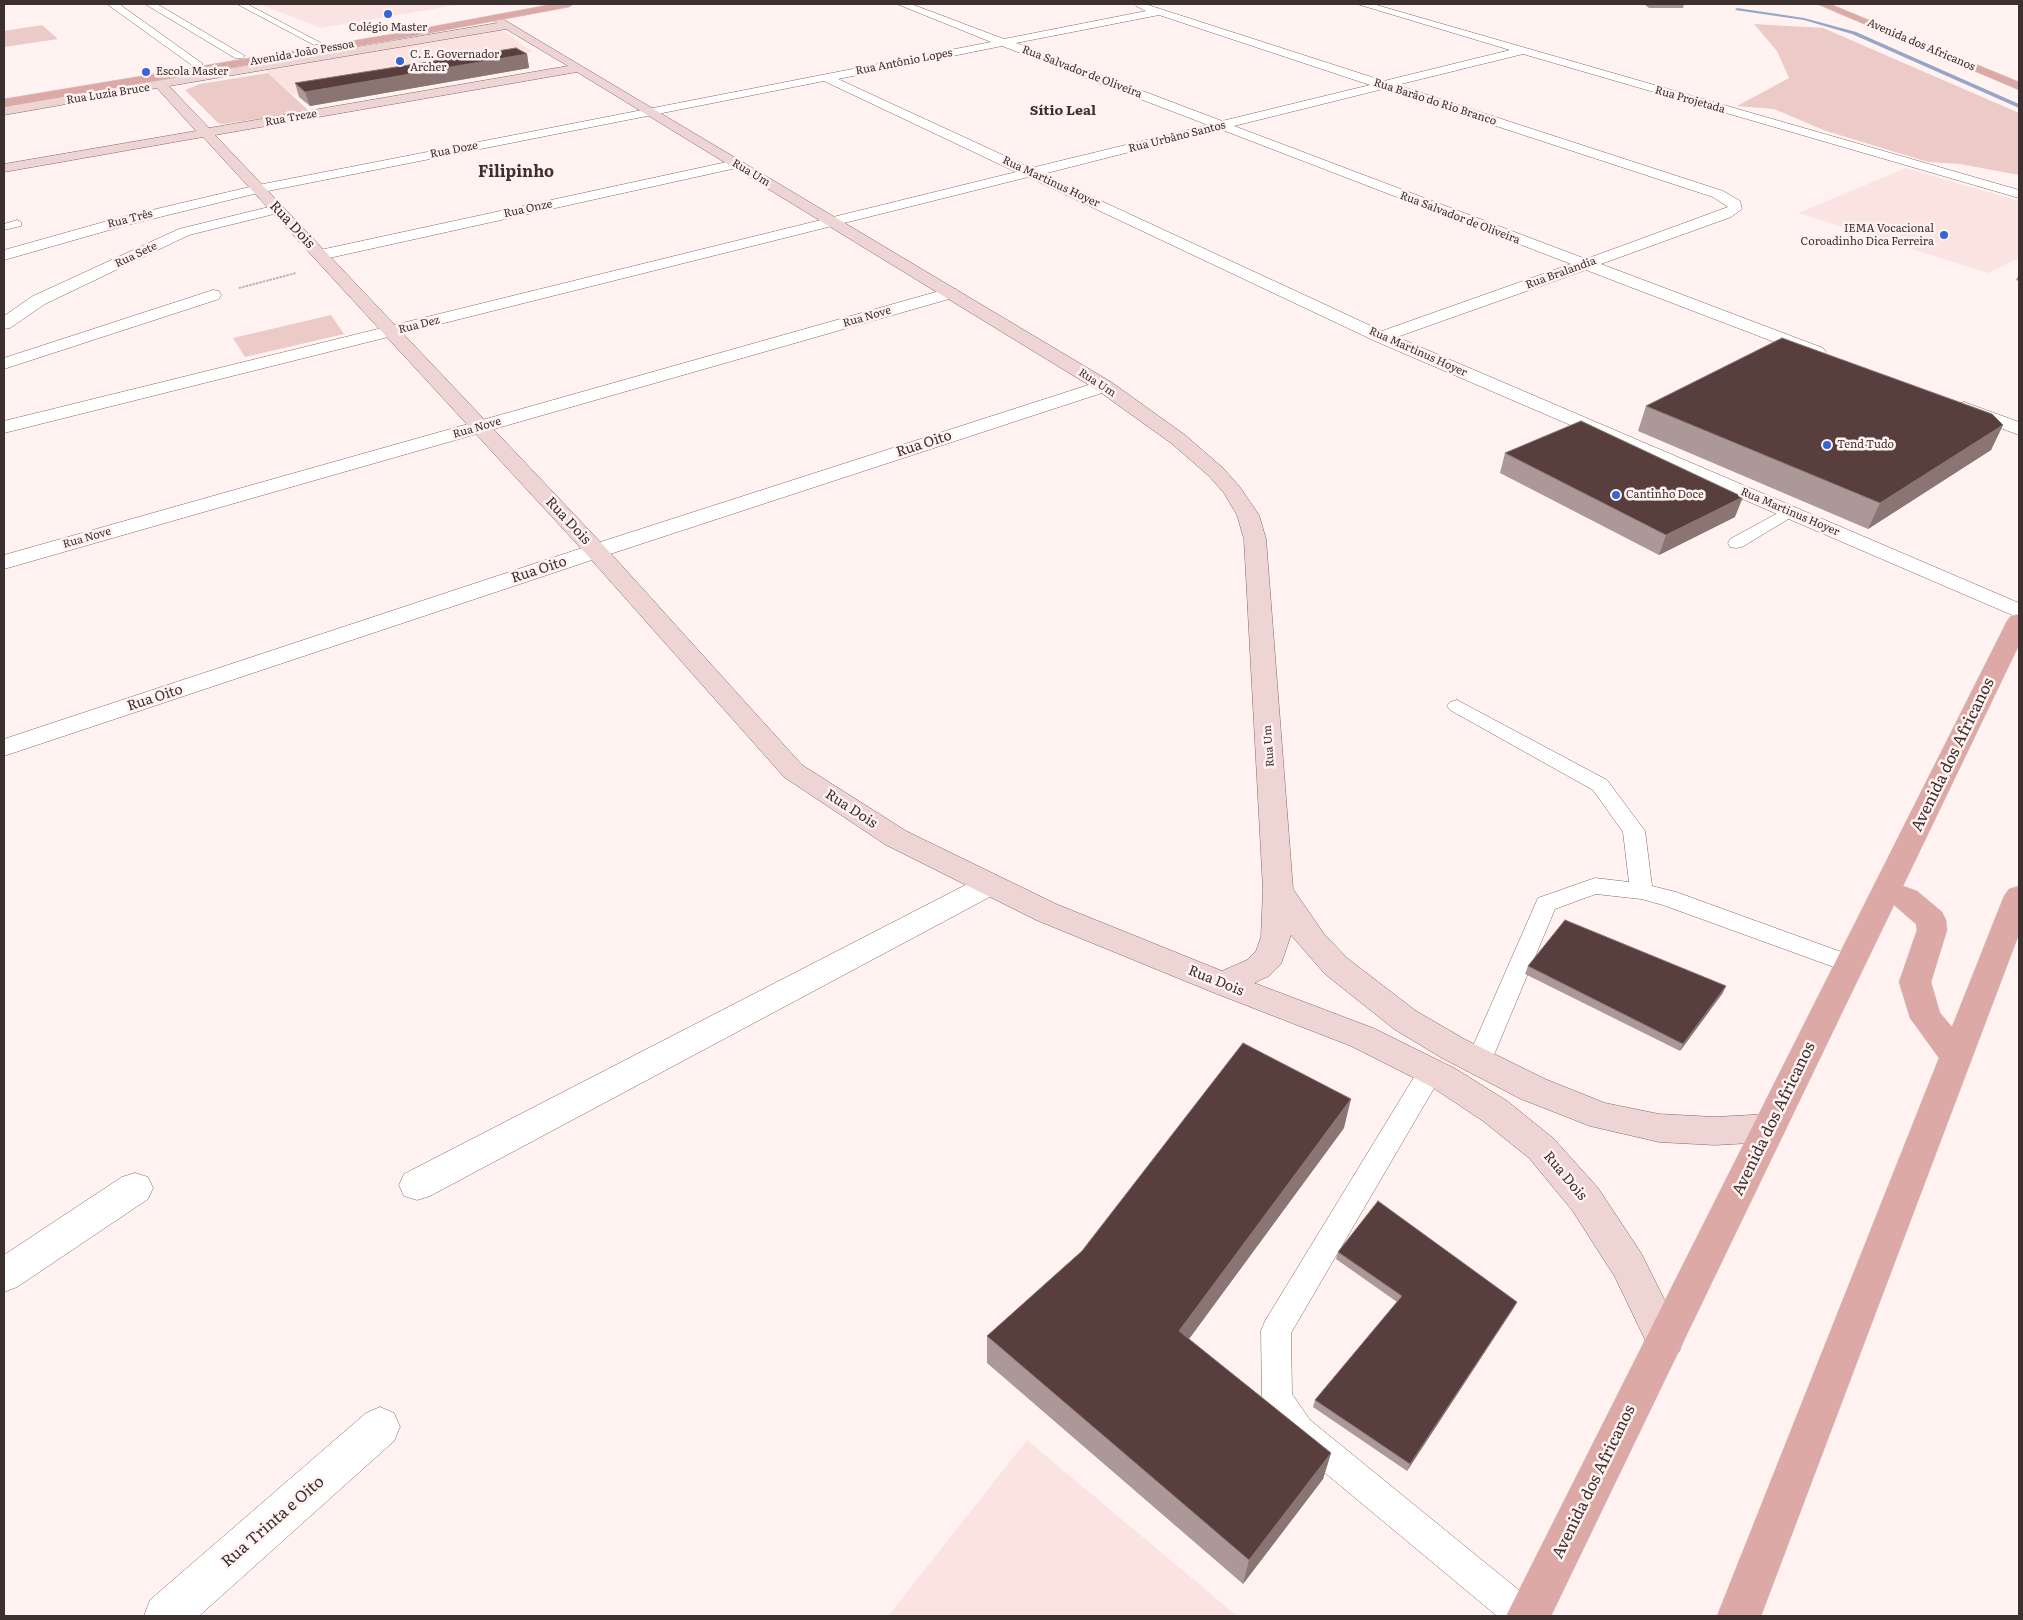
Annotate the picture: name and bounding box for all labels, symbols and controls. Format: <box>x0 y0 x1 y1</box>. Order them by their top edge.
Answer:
marker: Colégio Master <box>382 8 394 20</box>
street label: Avenida dos Africanos <box>1865 16 1977 74</box>
place label: Colégio Master <box>349 21 427 35</box>
street label: Avenida João Pessoa <box>249 37 355 69</box>
street label: Rua Salvador de Oliveira <box>1020 43 1144 101</box>
street label: Rua Antônio Lopes <box>854 46 954 78</box>
place label: C. E. Governador Archer <box>410 48 499 74</box>
marker: C. E. Governador Archer <box>394 55 406 67</box>
place label: Escola Master <box>156 65 228 79</box>
marker: Escola Master <box>140 66 152 78</box>
street label: Rua Barão do Rio Branco <box>1372 76 1498 128</box>
street label: Rua Luzia Bruce <box>65 81 151 107</box>
street label: Rua Projetada <box>1653 84 1727 116</box>
district label: Sítio Leal <box>1030 103 1096 119</box>
street label: Rua Treze <box>264 107 318 129</box>
street label: Rua Urbâno Santos <box>1127 119 1227 155</box>
street label: Rua Doze <box>429 139 479 161</box>
street label: Rua Martinus Hoyer <box>1000 154 1102 210</box>
street label: Rua Um <box>730 157 772 189</box>
district label: Filipinho <box>478 162 554 182</box>
street label: Rua Salvador de Oliveira <box>1398 189 1522 247</box>
street label: Rua Onze <box>503 197 553 221</box>
street label: Rua Dois <box>266 198 318 252</box>
street label: Rua Três <box>106 207 154 231</box>
place label: IEMA Vocacional Coroadinho Dica Ferreira <box>1801 222 1934 248</box>
marker: IEMA Vocacional Coroadinho Dica Ferreira <box>1938 229 1950 241</box>
street label: Rua Sete <box>113 240 159 270</box>
street label: Rua Bralandia <box>1524 254 1598 292</box>
street label: Rua Nove <box>841 304 893 330</box>
street label: Rua Dez <box>397 314 441 336</box>
street label: Rua Martinus Hoyer <box>1367 324 1469 380</box>
street label: Rua Um <box>1076 366 1118 400</box>
street label: Rua Nove <box>451 415 503 441</box>
street label: Rua Oito <box>894 427 954 461</box>
place label: Tend Tudo <box>1837 438 1894 452</box>
marker: Tend Tudo <box>1821 439 1833 451</box>
street label: Rua Martinus Hoyer <box>1739 485 1841 539</box>
place label: Cantinho Doce <box>1626 488 1704 502</box>
marker: Cantinho Doce <box>1610 489 1622 501</box>
street label: Rua Dois <box>542 494 594 548</box>
street label: Rua Nove <box>61 525 113 551</box>
street label: Rua Oito <box>509 553 569 587</box>
street label: Avenida dos Africanos <box>1907 675 1999 835</box>
street label: Rua Oito <box>125 681 185 715</box>
street label: Rua Um <box>1261 725 1277 767</box>
street label: Rua Dois <box>822 786 880 832</box>
street label: Rua Dois <box>1186 962 1246 1000</box>
street label: Avenida dos Africanos <box>1728 1039 1820 1199</box>
street label: Rua Dois <box>1540 1148 1590 1204</box>
street label: Avenida dos Africanos <box>1548 1402 1640 1562</box>
street label: Rua Trinta e Oito <box>218 1472 328 1572</box>

